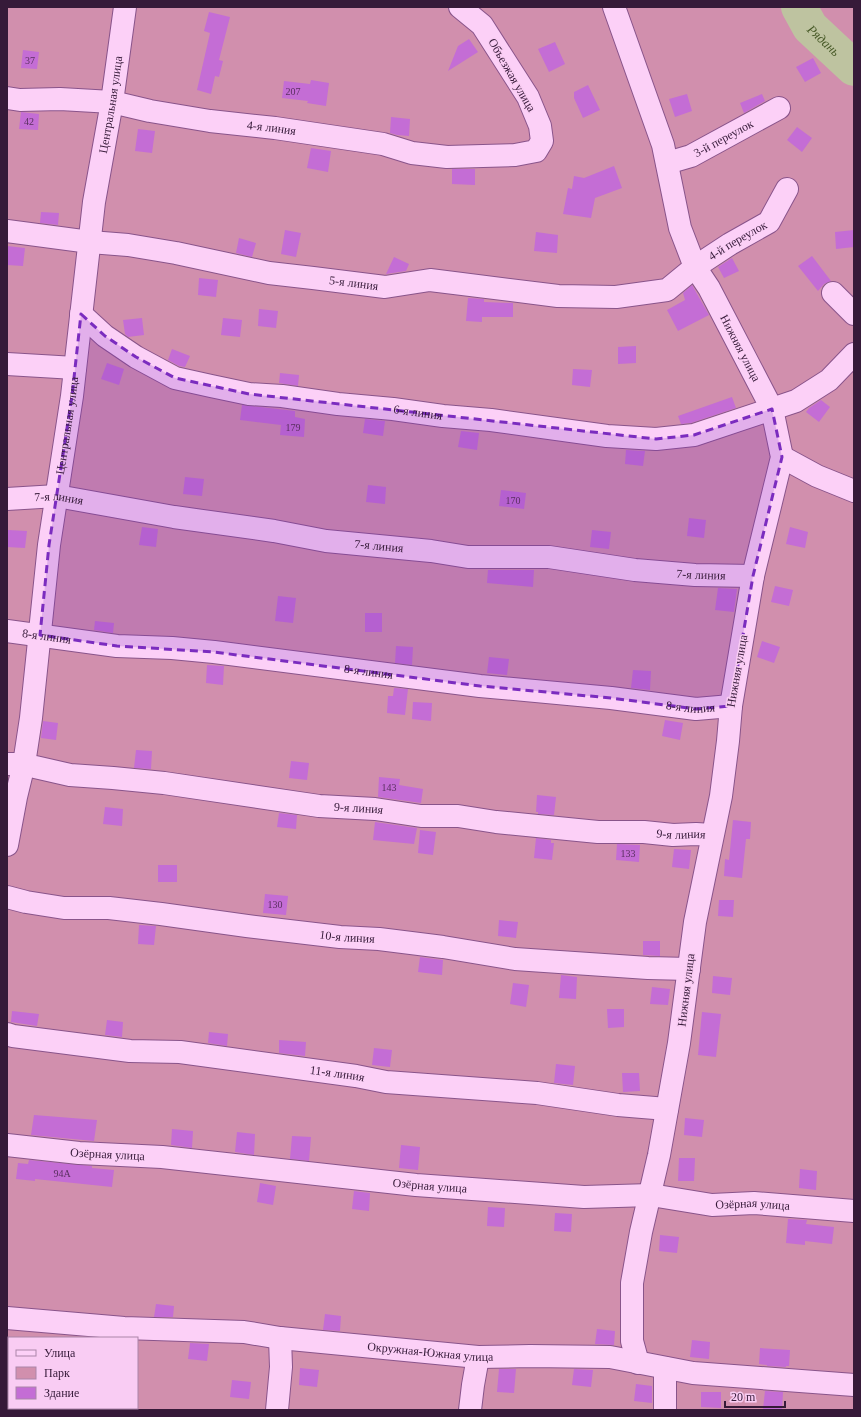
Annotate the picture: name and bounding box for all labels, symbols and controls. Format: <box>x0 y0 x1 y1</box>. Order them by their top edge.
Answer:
water label: Рядань <box>804 21 844 59</box>
street label: Объезжая улица <box>485 36 539 115</box>
street label: Центральная улица <box>96 54 125 155</box>
house number: 37 <box>25 55 35 66</box>
house number: 207 <box>286 86 301 97</box>
house number: 42 <box>24 116 34 127</box>
street label: 3-й переулок <box>691 116 756 160</box>
street label: 4-я линия <box>246 118 297 138</box>
street label: 4-й переулок <box>706 218 769 263</box>
street label: 5-я линия <box>328 273 380 293</box>
street label: Нижняя улица <box>717 312 764 385</box>
street label: Центральная улица <box>53 375 81 475</box>
street label: 6-я линия <box>392 402 444 423</box>
house number: 179 <box>286 422 301 433</box>
street label: 7-я линия <box>34 489 85 508</box>
house number: 170 <box>506 495 521 506</box>
street label: 7-я линия <box>354 537 405 555</box>
street label: 7-я линия <box>676 566 726 583</box>
street label: 8-я линия <box>21 626 72 647</box>
street label: Нижняя улица <box>724 633 750 708</box>
street label: 8-я линия <box>343 662 394 682</box>
street label: 8-я линия <box>665 698 716 716</box>
house number: 143 <box>382 782 397 793</box>
street label: 9-я линия <box>334 800 385 817</box>
street label: 9-я линия <box>656 826 706 842</box>
house number: 133 <box>621 848 636 859</box>
house number: 130 <box>268 899 283 910</box>
street label: 10-я линия <box>319 928 376 946</box>
street label: Нижняя улица <box>675 952 698 1027</box>
street label: 11-я линия <box>309 1063 366 1085</box>
street label: Озёрная улица <box>69 1145 146 1163</box>
house number: 94А <box>53 1168 71 1179</box>
street label: Озёрная улица <box>392 1175 468 1196</box>
street label: Озёрная улица <box>715 1196 791 1213</box>
legend <box>8 1337 138 1409</box>
street label: Окружная-Южная улица <box>367 1339 494 1364</box>
text: Улица <box>44 1346 76 1360</box>
text: Парк <box>44 1366 70 1380</box>
scale bar <box>725 1383 785 1409</box>
text: Здание <box>44 1386 79 1400</box>
text: 20 m <box>731 1390 756 1404</box>

